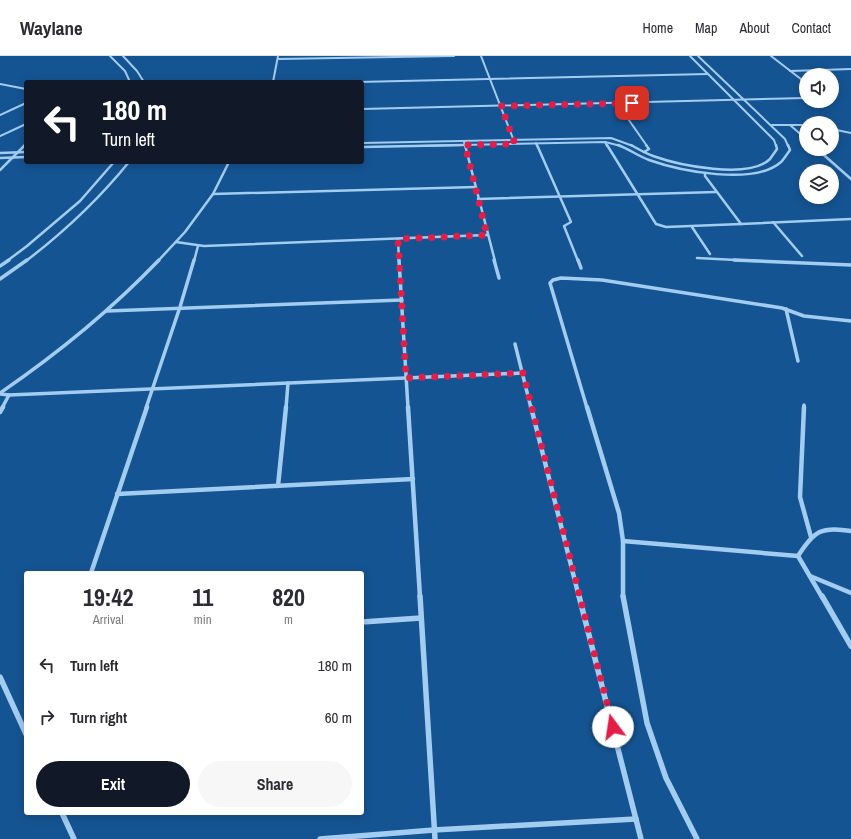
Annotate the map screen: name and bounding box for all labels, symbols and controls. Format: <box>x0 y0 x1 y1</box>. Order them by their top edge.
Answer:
text: Waylane <box>20 15 83 41</box>
text: Home <box>642 19 673 37</box>
text: Map <box>695 19 717 37</box>
text: About <box>739 19 769 37</box>
text: Contact <box>791 19 831 37</box>
map controls <box>799 68 839 204</box>
button: sound <box>799 68 839 108</box>
pin <box>615 86 649 120</box>
text: 180 m <box>102 91 167 129</box>
icon: arrive <box>621 92 643 114</box>
icon: left <box>36 96 88 148</box>
button: search <box>799 116 839 156</box>
text: Turn left <box>102 127 155 152</box>
button: layers <box>799 164 839 204</box>
text: 19:42 <box>83 581 133 613</box>
text: 11 <box>192 581 213 613</box>
text: 820 <box>272 581 305 613</box>
text: Arrival <box>93 611 124 628</box>
text: min <box>194 611 212 628</box>
text: m <box>284 611 293 628</box>
icon: left <box>36 654 58 676</box>
text: Turn left <box>70 655 118 676</box>
text: 180 m <box>318 655 352 676</box>
icon: right <box>36 706 58 728</box>
position arrow <box>592 706 634 748</box>
text: Turn right <box>70 707 127 728</box>
text: 60 m <box>325 707 352 728</box>
button: Exit <box>36 761 190 807</box>
button: Share <box>198 761 352 807</box>

